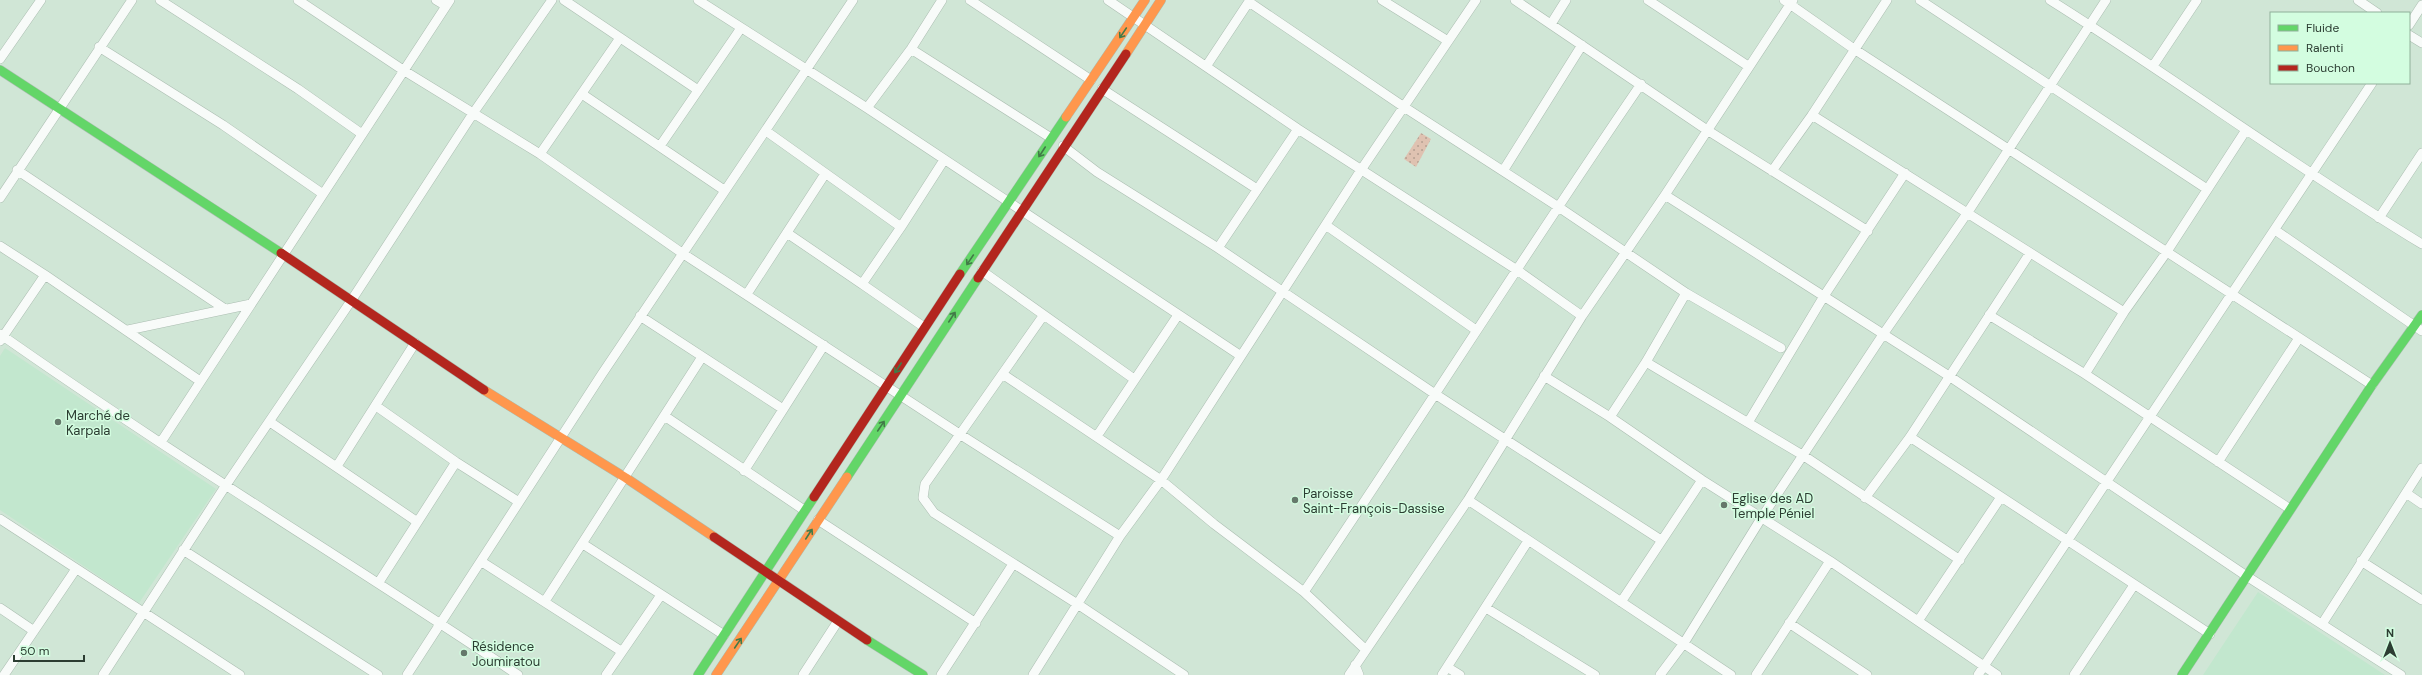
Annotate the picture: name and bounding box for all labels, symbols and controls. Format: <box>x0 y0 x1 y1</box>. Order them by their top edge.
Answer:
legend <box>2270 12 2410 84</box>
text: Fluide <box>2306 20 2339 36</box>
one-way arrow <box>1119 27 1127 38</box>
text: Ralenti <box>2306 40 2344 56</box>
text: Bouchon <box>2306 60 2355 76</box>
one-way arrow <box>1038 146 1046 158</box>
one-way arrow <box>966 254 974 265</box>
one-way arrow <box>949 311 957 323</box>
one-way arrow <box>894 362 902 373</box>
place label: Marché de Karpala <box>66 407 130 439</box>
marker: Marché de Karpala <box>53 417 63 427</box>
one-way arrow <box>877 421 885 432</box>
place label: Paroisse Saint-François-Dassise <box>1303 485 1445 517</box>
place label: Eglise des AD Temple Péniel <box>1732 490 1814 522</box>
marker: Paroisse Saint-François-Dassise <box>1290 495 1300 505</box>
marker: Eglise des AD Temple Péniel <box>1719 500 1729 510</box>
one-way arrow <box>805 529 813 540</box>
north arrow <box>2370 623 2410 663</box>
text: N <box>2386 626 2394 640</box>
scale bar <box>14 637 84 663</box>
place label: Résidence Joumiratou <box>472 638 540 670</box>
one-way arrow <box>734 638 742 649</box>
text: 50 m <box>20 643 49 659</box>
marker: Résidence Joumiratou <box>459 648 469 658</box>

